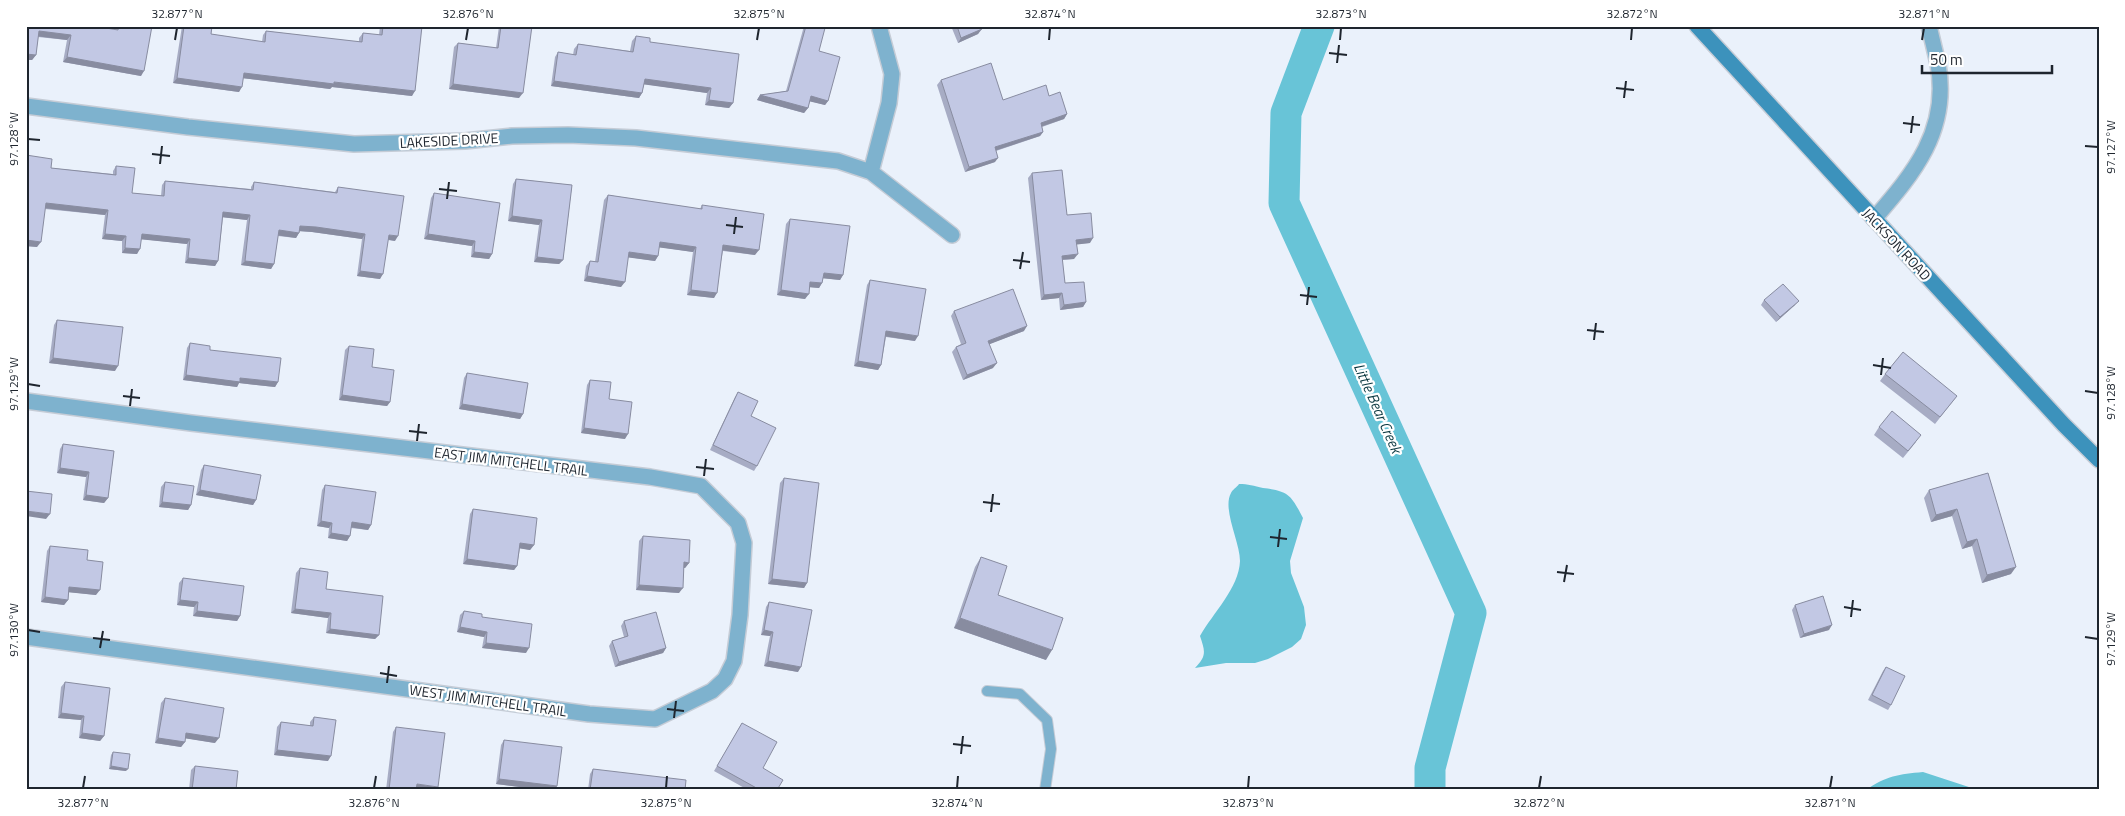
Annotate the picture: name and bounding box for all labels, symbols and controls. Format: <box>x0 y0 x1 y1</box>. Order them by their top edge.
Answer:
text: 32.877°N <box>151 4 203 23</box>
text: 32.876°N <box>442 4 494 23</box>
text: 32.875°N <box>733 4 785 23</box>
text: 32.874°N <box>1024 4 1076 23</box>
text: 32.873°N <box>1315 4 1367 23</box>
text: 32.872°N <box>1606 4 1658 23</box>
text: 32.871°N <box>1898 4 1950 23</box>
scale bar <box>1922 42 2052 74</box>
text: 50 m <box>1930 48 1963 71</box>
text: 97.128°W <box>4 112 23 166</box>
text: 97.127°W <box>2101 120 2120 174</box>
street label: LAKESIDE DRIVE <box>399 127 499 153</box>
street label: JACKSON ROAD <box>1858 203 1936 285</box>
text: 97.129°W <box>4 357 23 411</box>
water label: Little Bear Creek <box>1348 359 1409 459</box>
text: 97.128°W <box>2101 366 2120 420</box>
street label: EAST JIM MITCHELL TRAIL <box>433 441 589 481</box>
text: 97.130°W <box>4 603 23 657</box>
text: 97.129°W <box>2101 612 2120 666</box>
street label: WEST JIM MITCHELL TRAIL <box>408 679 568 721</box>
text: 32.877°N <box>57 793 109 812</box>
text: 32.876°N <box>348 793 400 812</box>
text: 32.875°N <box>640 793 692 812</box>
text: 32.874°N <box>931 793 983 812</box>
text: 32.873°N <box>1222 793 1274 812</box>
text: 32.872°N <box>1513 793 1565 812</box>
text: 32.871°N <box>1804 793 1856 812</box>

